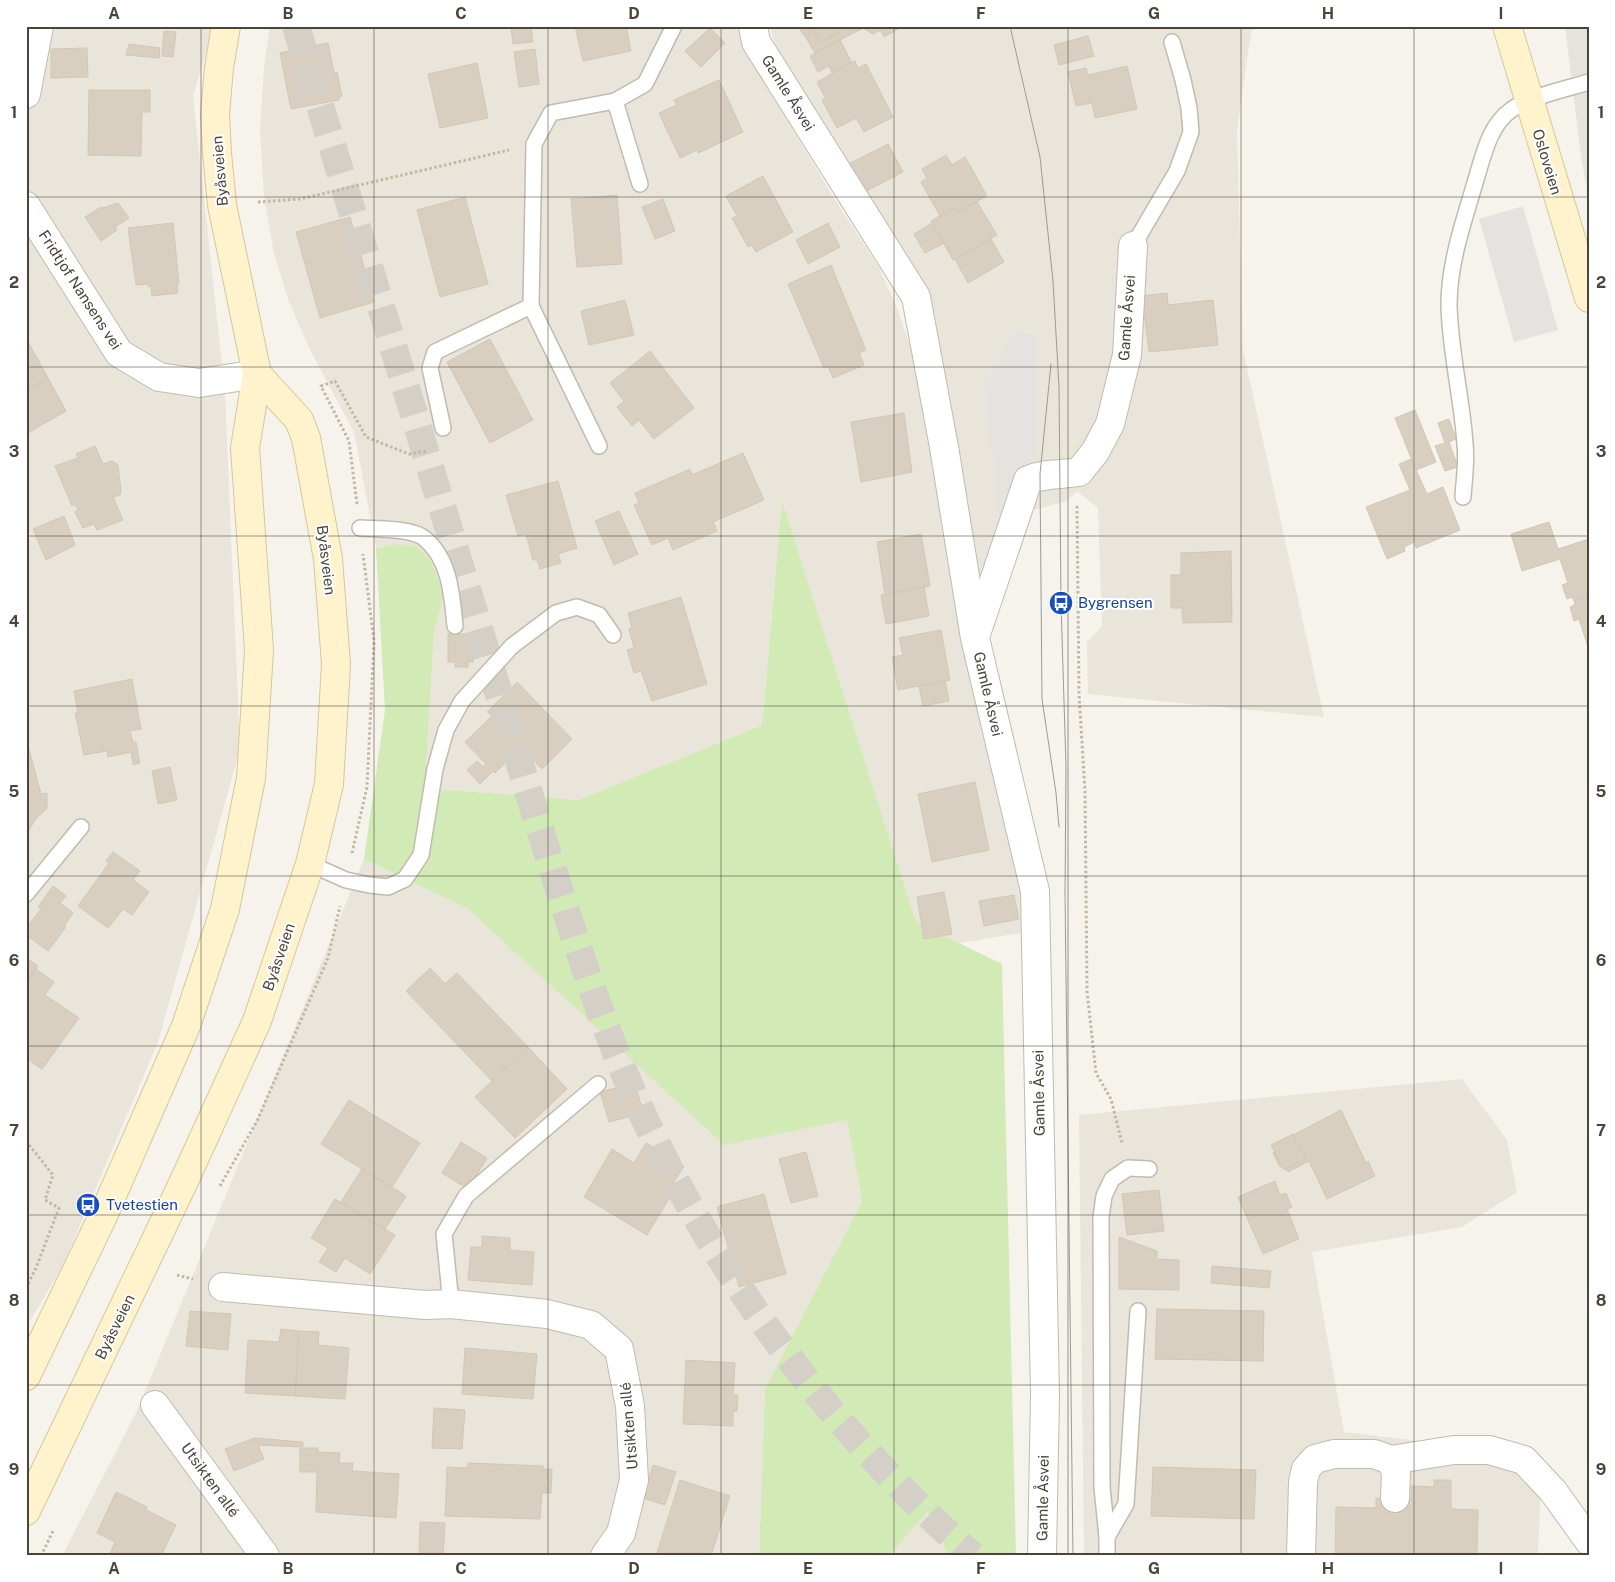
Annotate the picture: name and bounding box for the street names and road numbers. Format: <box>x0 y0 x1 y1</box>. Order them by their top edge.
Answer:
street label: Gamle Åsvei <box>758 51 819 134</box>
street label: Osloveien <box>1529 127 1566 197</box>
street label: Byåsveien <box>208 135 231 207</box>
street label: Fridtjof Nansens vei <box>36 227 125 352</box>
street label: Gamle Åsvei <box>1114 274 1138 362</box>
street label: Byåsveien <box>314 524 339 596</box>
street label: Gamle Åsvei <box>971 650 1007 738</box>
street label: Byåsveien <box>259 921 298 993</box>
street label: Gamle Åsvei <box>1028 1050 1048 1136</box>
street label: Byåsveien <box>91 1291 138 1362</box>
street label: Utsikten allé <box>616 1382 641 1471</box>
street label: Utsikten allé <box>178 1439 243 1520</box>
street label: Gamle Åsvei <box>1032 1455 1052 1541</box>

